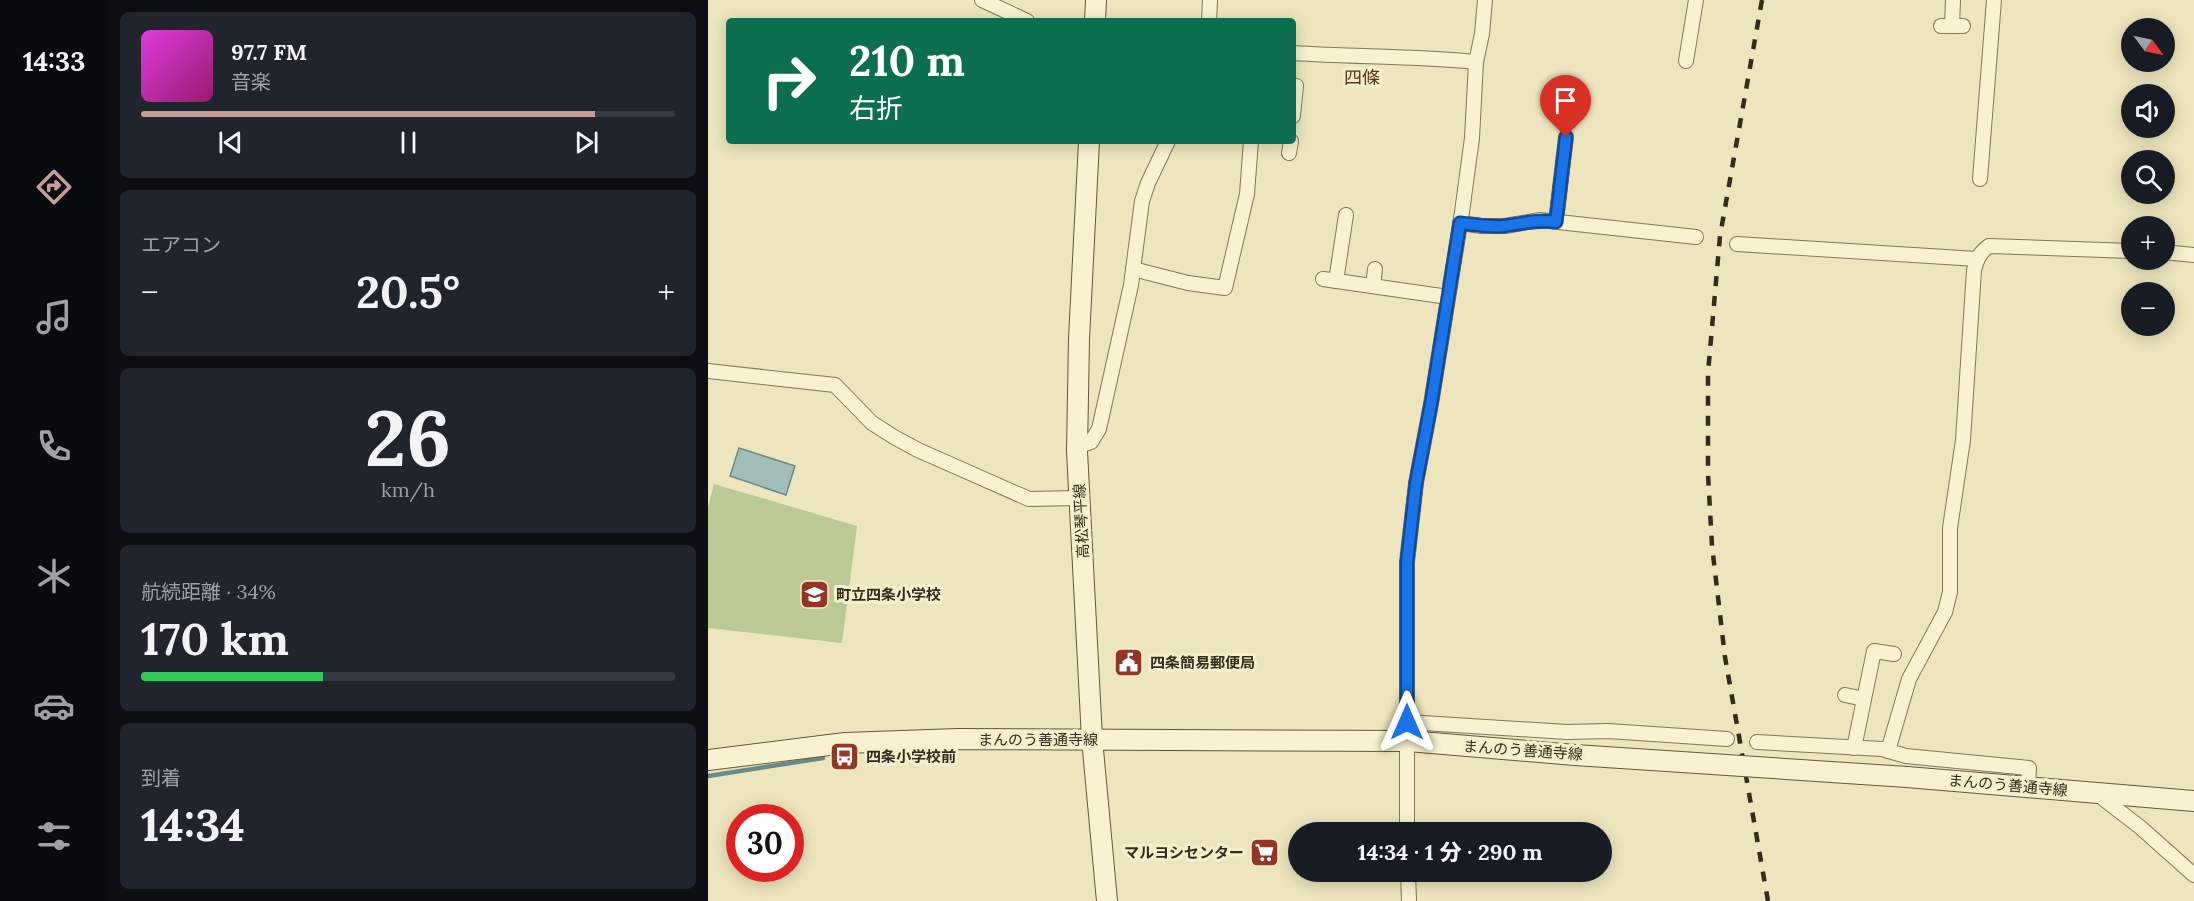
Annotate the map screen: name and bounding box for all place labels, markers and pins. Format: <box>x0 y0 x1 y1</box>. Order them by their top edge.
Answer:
pin <box>1540 75 1591 137</box>
school or university icon: 町立四条小学校 <box>799 578 831 610</box>
place label: 町立四条小学校 <box>836 585 941 604</box>
public building icon: 四条簡易郵便局 <box>1113 646 1145 678</box>
place label: 四条簡易郵便局 <box>1150 653 1255 672</box>
bus stop icon: 四条小学校前 <box>829 740 861 772</box>
place label: 四条小学校前 <box>866 747 956 766</box>
supermarket icon: マルヨシセンター <box>1249 836 1281 868</box>
place label: マルヨシセンター <box>1124 843 1244 862</box>

